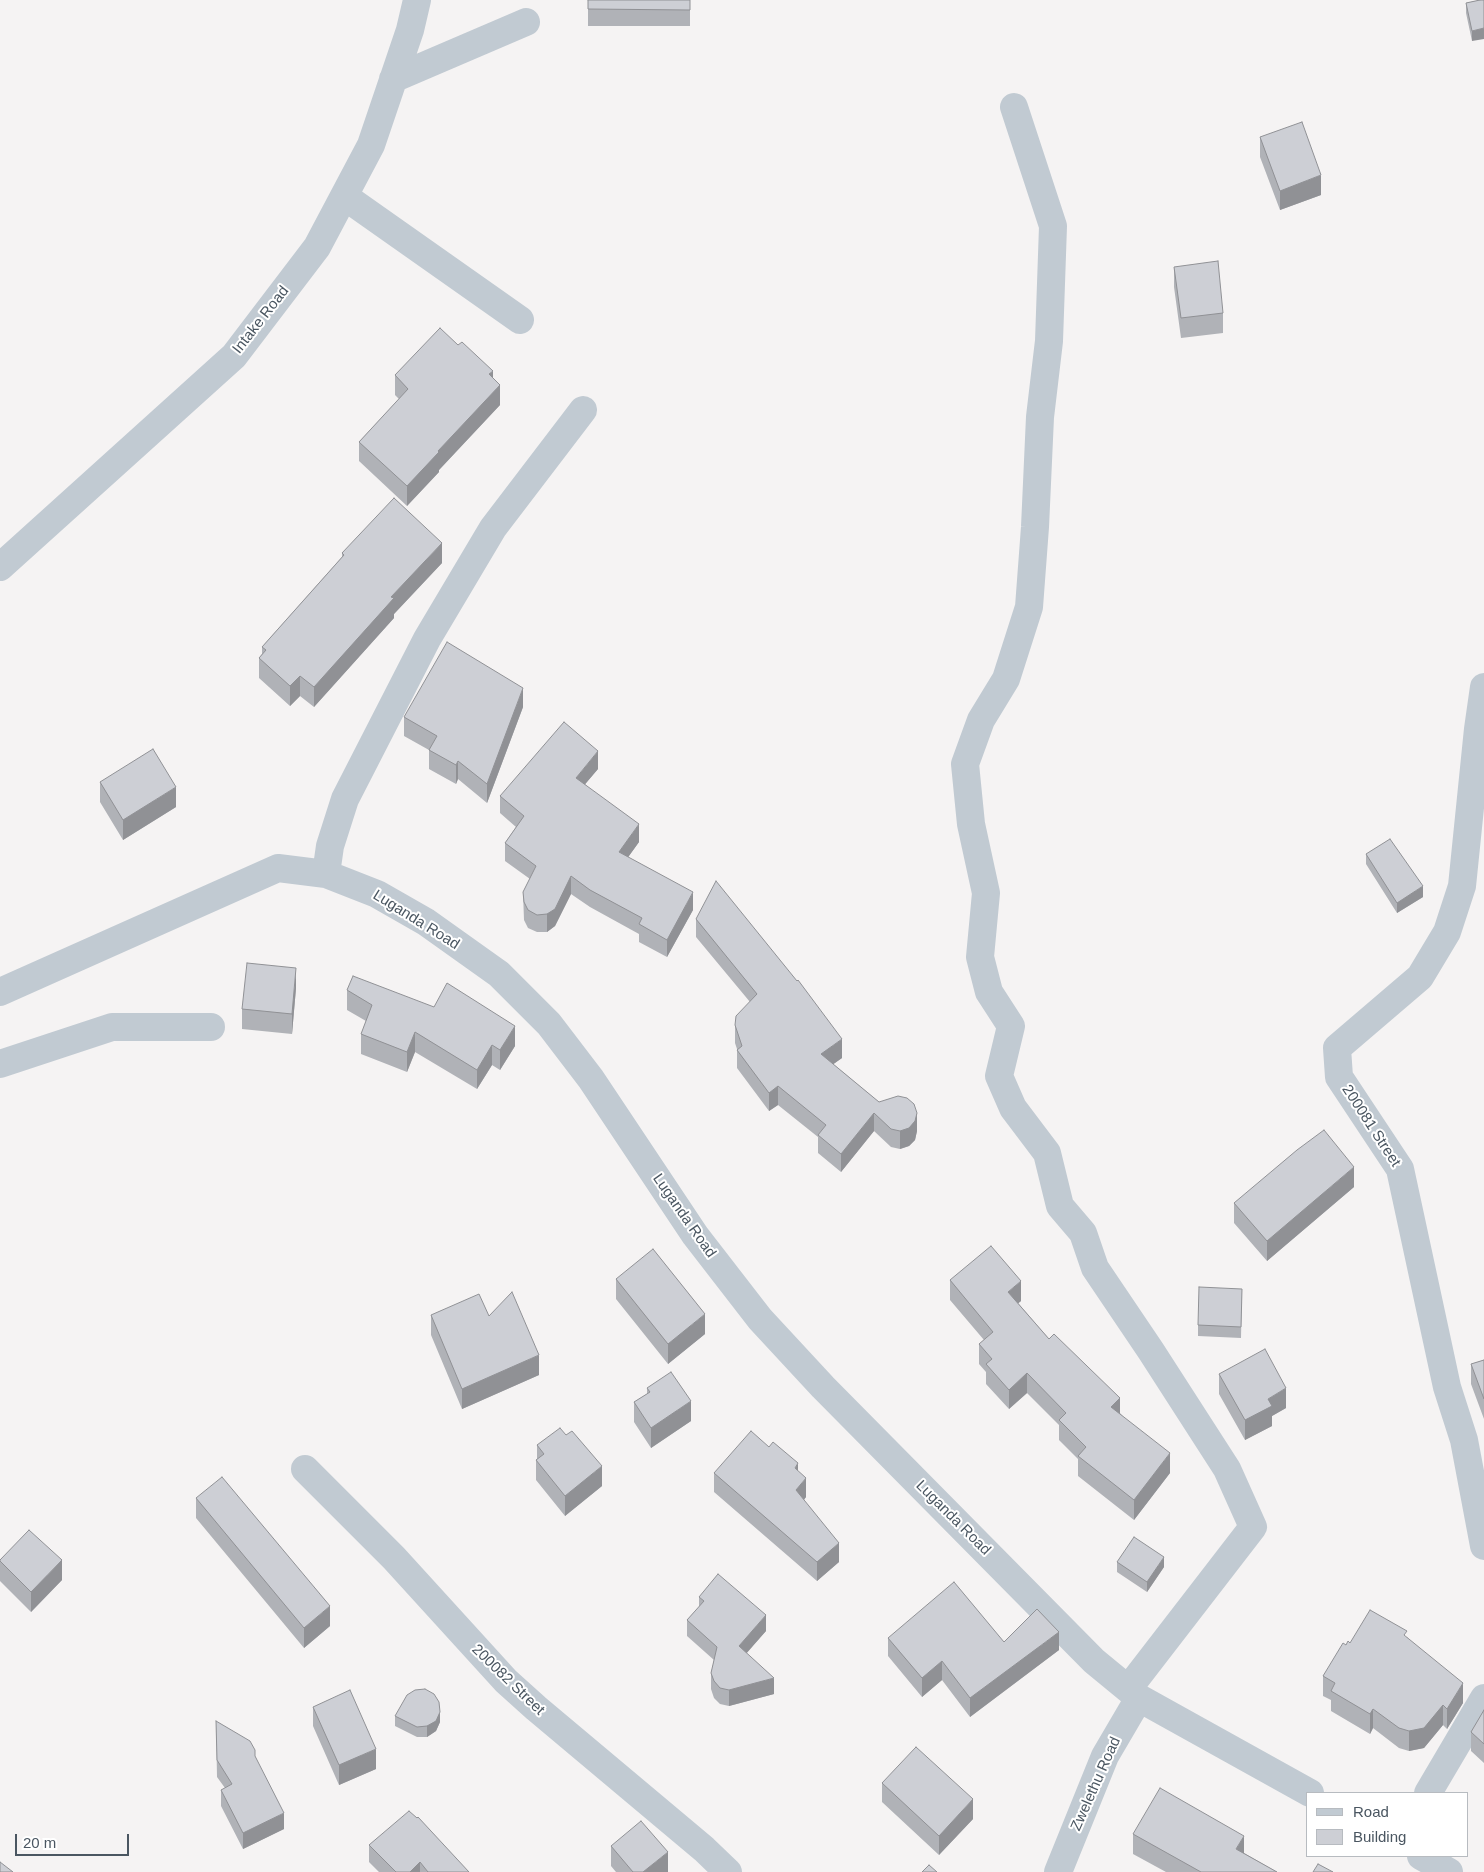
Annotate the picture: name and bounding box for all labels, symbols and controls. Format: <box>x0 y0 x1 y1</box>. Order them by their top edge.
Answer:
street label: Intake Road <box>229 283 293 357</box>
street label: Luganda Road <box>369 886 463 954</box>
street label: 200081 Street <box>1338 1082 1404 1170</box>
street label: Luganda Road <box>648 1171 720 1261</box>
street label: Luganda Road <box>912 1477 994 1559</box>
street label: 200082 Street <box>468 1641 548 1719</box>
street label: Zwelethu Road <box>1067 1734 1125 1834</box>
legend <box>1306 1792 1469 1857</box>
text: Road <box>1353 1803 1389 1820</box>
scale bar <box>18 1824 131 1856</box>
text: Building <box>1353 1828 1406 1845</box>
text: 20 m <box>23 1834 56 1851</box>

